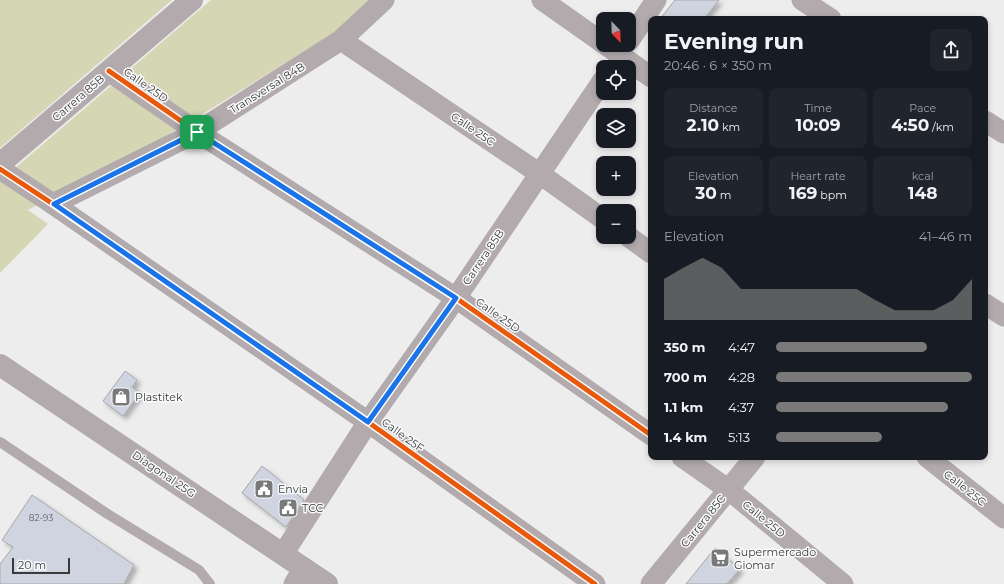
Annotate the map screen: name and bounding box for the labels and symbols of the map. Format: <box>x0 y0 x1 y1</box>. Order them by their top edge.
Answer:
north arrow <box>596 12 636 52</box>
street label: Transversal 84B <box>227 59 307 117</box>
street label: Calle 25D <box>121 65 171 105</box>
street label: Carrera 85B <box>49 72 107 124</box>
street label: Calle 25C <box>448 109 498 149</box>
pin <box>180 115 214 149</box>
street label: Carrera 85B <box>459 226 507 288</box>
street label: Calle 25D <box>473 295 523 335</box>
shop icon: Plastitek <box>110 386 132 408</box>
place label: Plastitek <box>135 390 183 404</box>
street label: Calle 25F <box>379 415 427 455</box>
street label: Diagonal 25G <box>130 448 198 500</box>
street label: Calle 25C <box>941 467 989 509</box>
public building icon: Envia <box>253 478 275 500</box>
place label: Envia <box>278 482 308 496</box>
street label: Carrera 85C <box>677 492 729 550</box>
public building icon: TCC <box>277 497 299 519</box>
street label: Calle 25D <box>740 497 788 541</box>
place label: TCC <box>302 501 324 515</box>
house number: 82-93 <box>29 512 53 523</box>
place label: Supermercado Giomar <box>734 545 816 572</box>
supermarket icon: Supermercado Giomar <box>709 547 731 569</box>
scale bar <box>12 556 70 575</box>

